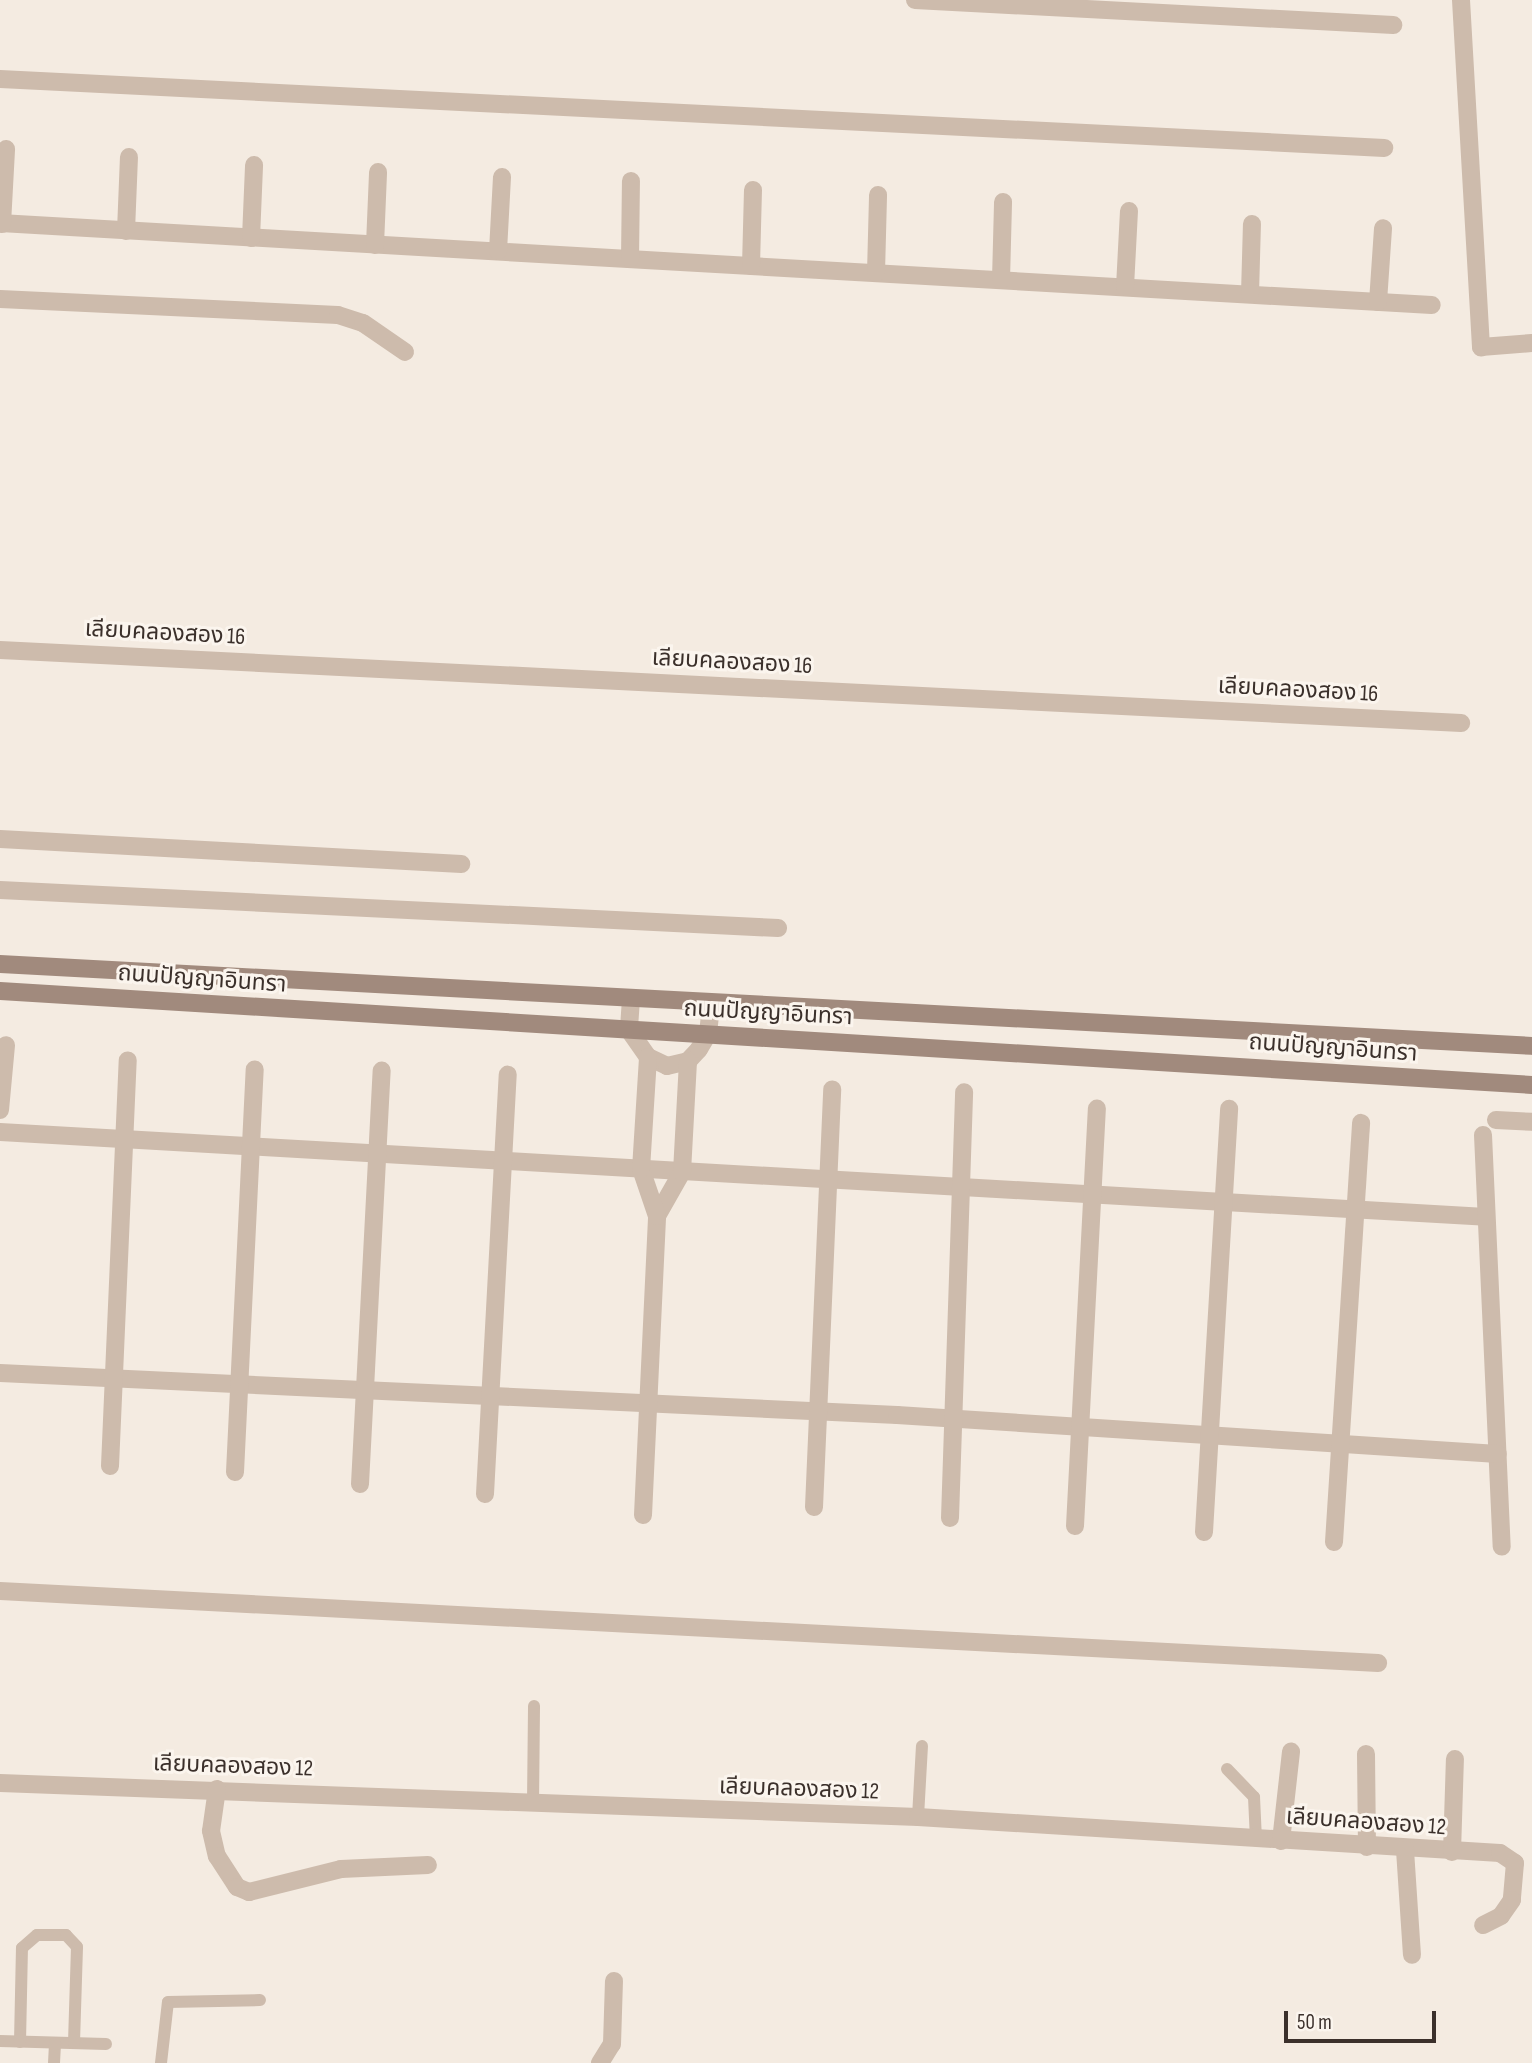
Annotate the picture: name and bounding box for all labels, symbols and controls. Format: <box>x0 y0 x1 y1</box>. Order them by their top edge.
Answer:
street label: เลียบคลองสอง 16 <box>84 615 246 651</box>
street label: เลียบคลองสอง 16 <box>651 644 813 680</box>
street label: เลียบคลองสอง 16 <box>1217 672 1379 708</box>
street label: ถนนปัญญาอินทรา <box>117 959 287 999</box>
street label: ถนนปัญญาอินทรา <box>683 995 853 1031</box>
street label: ถนนปัญญาอินทรา <box>1248 1028 1418 1068</box>
street label: เลียบคลองสอง 12 <box>152 1749 314 1783</box>
street label: เลียบคลองสอง 12 <box>718 1772 880 1806</box>
street label: เลียบคลองสอง 12 <box>1285 1803 1447 1841</box>
scale bar <box>1287 1996 1439 2040</box>
text: 50 m <box>1297 2010 1332 2035</box>

